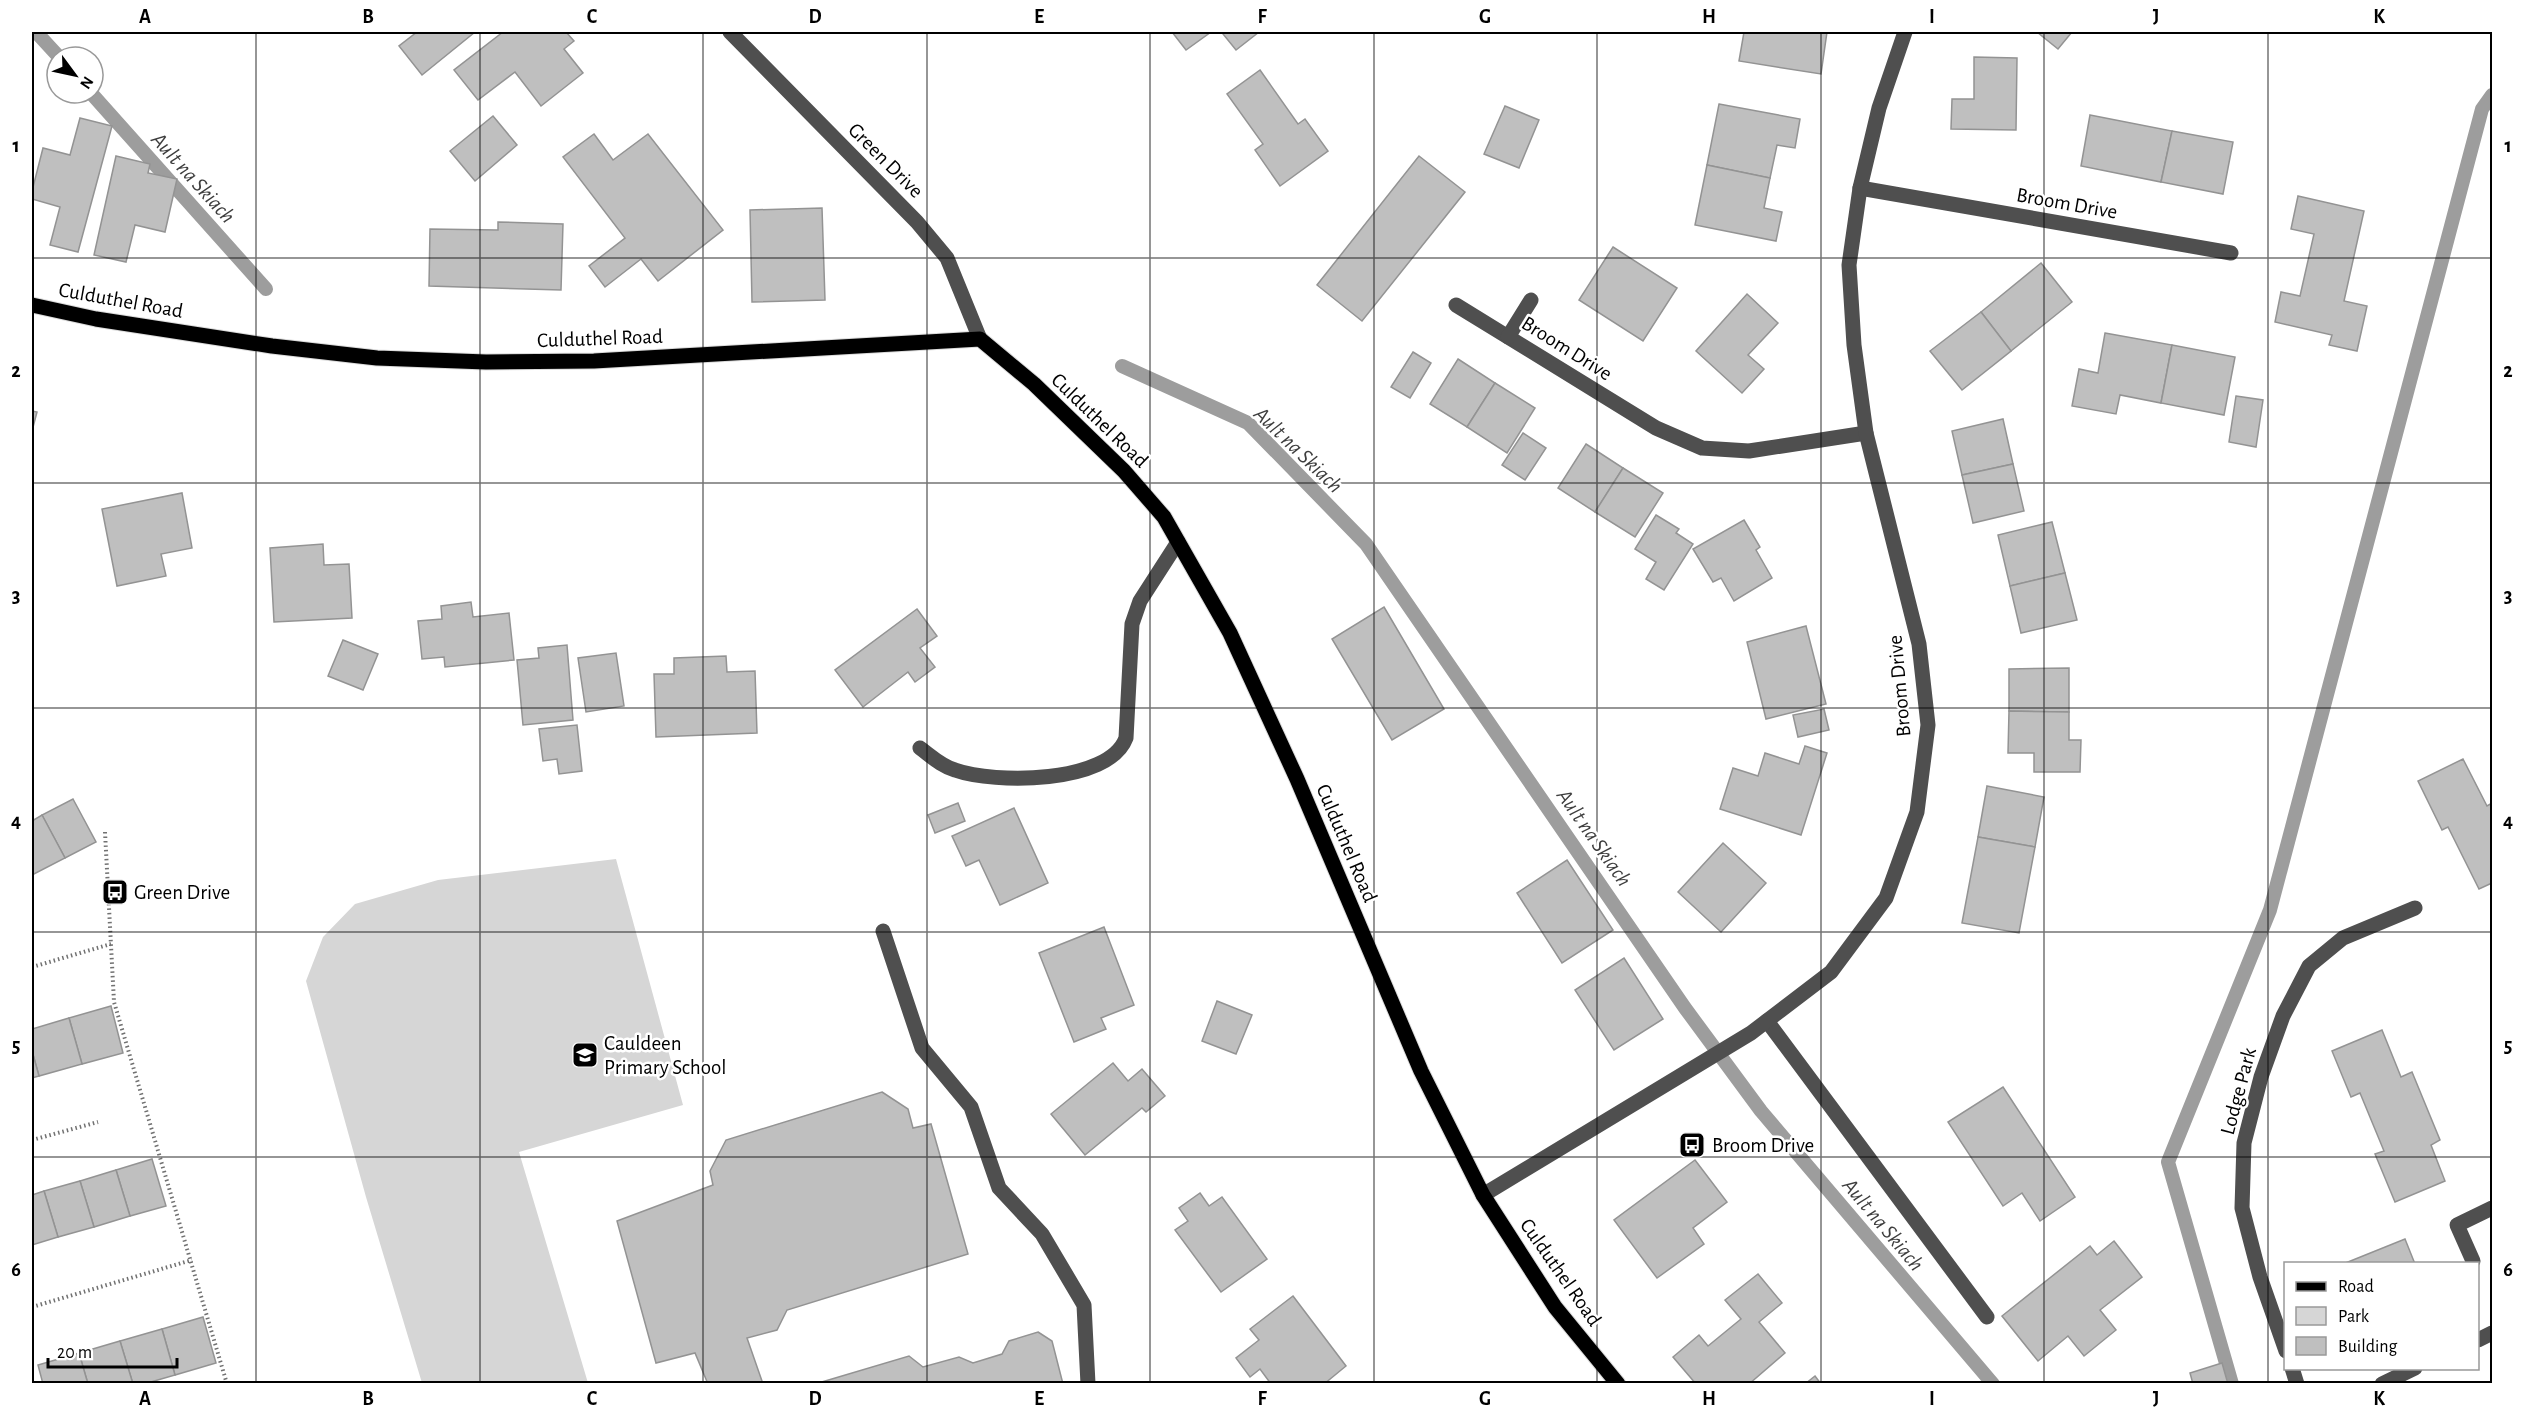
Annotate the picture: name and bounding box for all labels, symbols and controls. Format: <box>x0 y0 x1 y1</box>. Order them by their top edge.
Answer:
text: A <box>139 7 151 27</box>
text: B <box>362 7 374 27</box>
text: C <box>587 7 598 27</box>
text: D <box>808 7 822 27</box>
text: E <box>1034 7 1044 27</box>
text: F <box>1257 7 1267 27</box>
text: G <box>1479 7 1491 27</box>
text: H <box>1702 7 1716 27</box>
text: I <box>1929 7 1935 27</box>
text: J <box>2153 7 2159 27</box>
text: K <box>2373 7 2385 27</box>
north arrow <box>45 45 105 105</box>
text: N <box>77 74 96 92</box>
street label: Green Drive <box>844 119 927 202</box>
water label: Ault na Skiach <box>147 128 239 227</box>
text: 1 <box>12 136 20 156</box>
text: 1 <box>2504 136 2512 156</box>
street label: Broom Drive <box>2015 184 2119 223</box>
street label: Culduthel Road <box>57 279 185 322</box>
street label: Broom Drive <box>1518 312 1616 384</box>
street label: Culduthel Road <box>537 326 663 351</box>
text: 2 <box>11 361 21 381</box>
text: 2 <box>2503 361 2513 381</box>
street label: Culduthel Road <box>1047 369 1152 472</box>
water label: Ault na Skiach <box>1249 402 1347 497</box>
text: 3 <box>12 586 20 606</box>
text: 3 <box>2504 586 2512 606</box>
street label: Broom Drive <box>1885 634 1914 738</box>
street label: Culduthel Road <box>1312 781 1381 905</box>
water label: Ault na Skiach <box>1552 784 1636 890</box>
text: 4 <box>11 811 21 831</box>
text: 4 <box>2503 811 2513 831</box>
bus stop icon: Green Drive <box>100 877 130 907</box>
place label: Green Drive <box>134 882 230 903</box>
place label: Cauldeen Primary School <box>604 1033 727 1078</box>
text: 5 <box>12 1036 20 1056</box>
text: 5 <box>2504 1036 2512 1056</box>
school or university icon: Cauldeen Primary School <box>570 1040 600 1070</box>
street label: Lodge Park <box>2217 1045 2260 1137</box>
bus stop icon: Broom Drive <box>1677 1130 1707 1160</box>
place label: Broom Drive <box>1712 1135 1814 1156</box>
water label: Ault na Skiach <box>1838 1173 1928 1275</box>
street label: Culduthel Road <box>1516 1215 1605 1330</box>
text: 6 <box>11 1260 21 1280</box>
text: 6 <box>2503 1260 2513 1280</box>
legend <box>2284 1262 2479 1370</box>
text: Road <box>2338 1278 2374 1296</box>
text: Park <box>2338 1308 2370 1326</box>
scale bar <box>48 1331 177 1369</box>
text: Building <box>2338 1338 2398 1356</box>
text: 20 m <box>57 1344 92 1362</box>
text: A <box>139 1389 151 1409</box>
text: B <box>362 1389 374 1409</box>
text: C <box>587 1389 598 1409</box>
text: D <box>808 1389 822 1409</box>
text: E <box>1034 1389 1044 1409</box>
text: F <box>1257 1389 1267 1409</box>
text: G <box>1479 1389 1491 1409</box>
text: H <box>1702 1389 1716 1409</box>
text: I <box>1929 1389 1935 1409</box>
text: J <box>2153 1389 2159 1409</box>
text: K <box>2373 1389 2385 1409</box>

